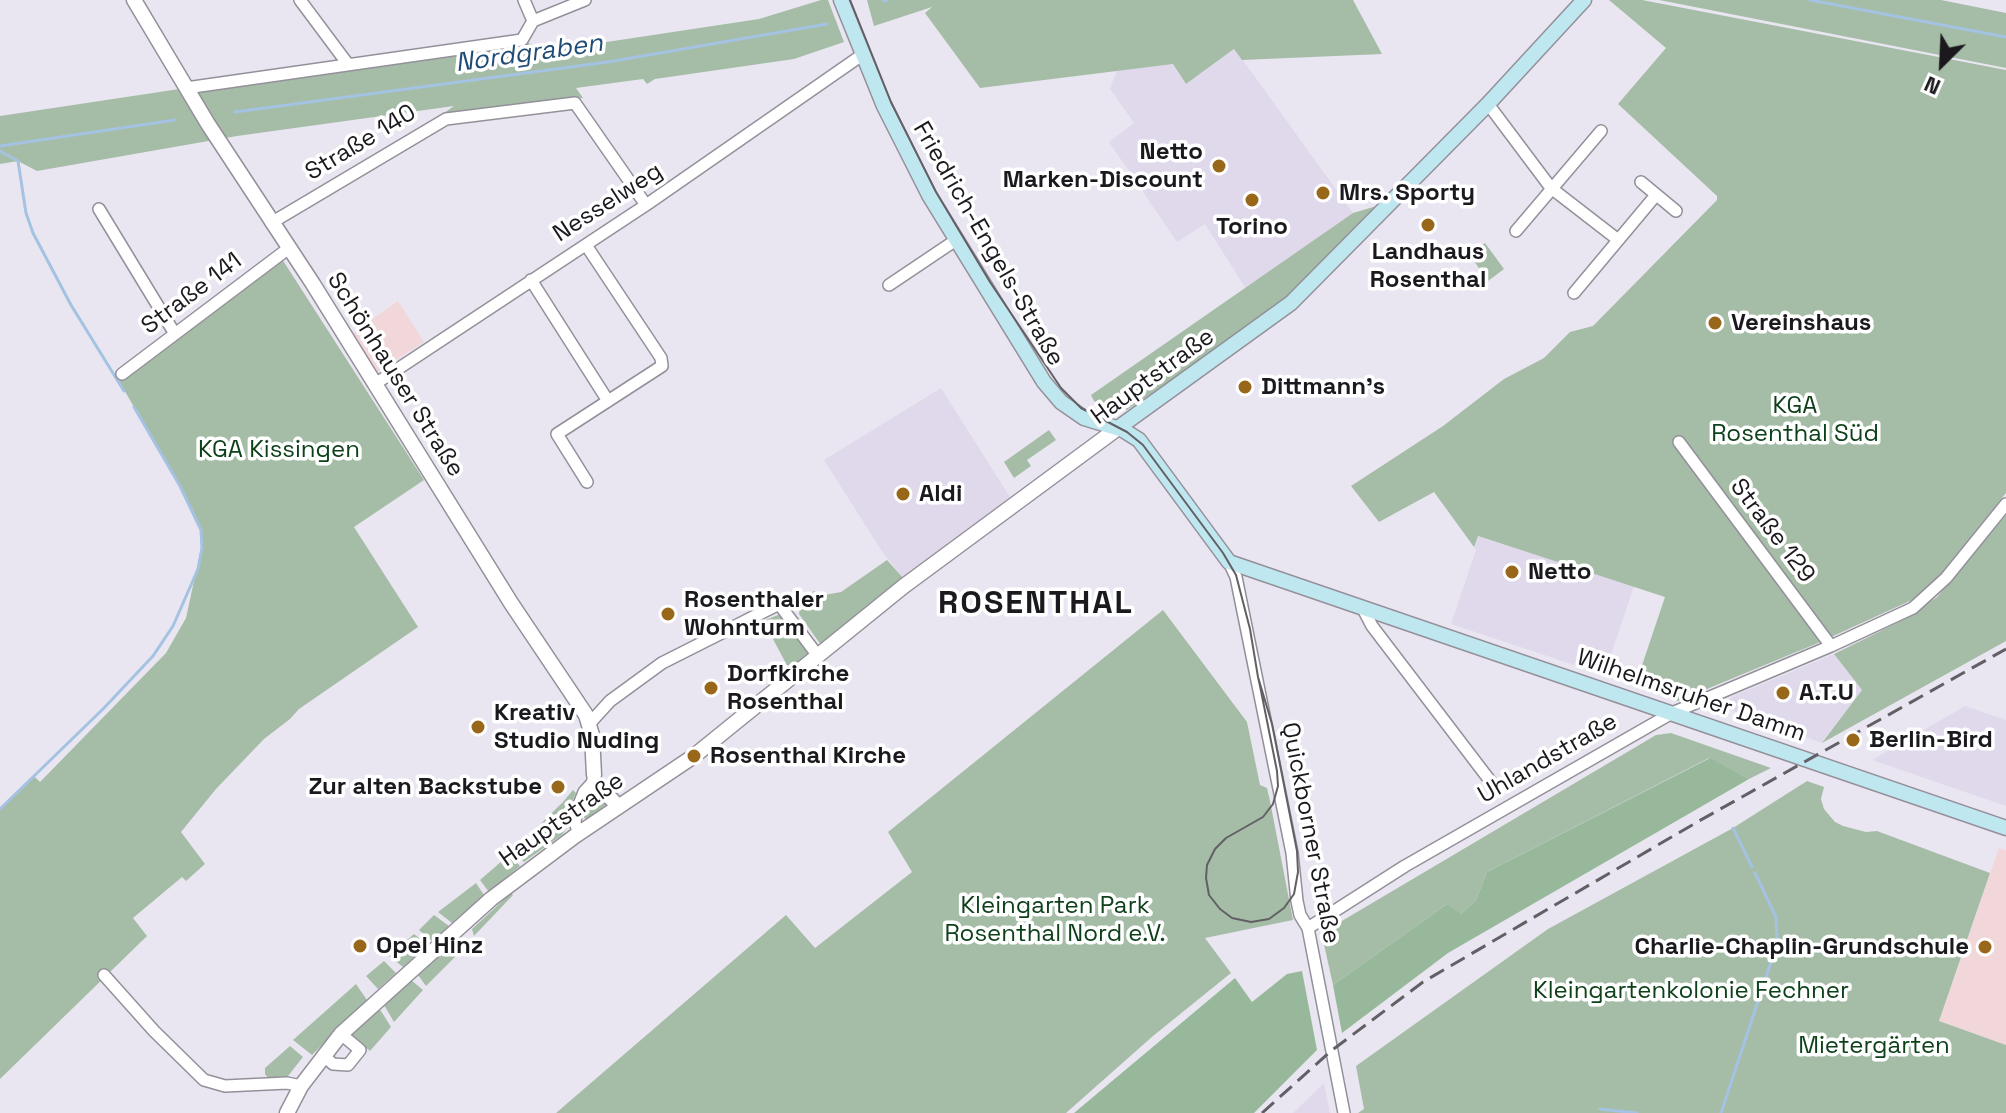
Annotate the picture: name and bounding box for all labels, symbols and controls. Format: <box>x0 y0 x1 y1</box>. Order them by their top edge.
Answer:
north arrow <box>1902 24 1982 104</box>
water label: Nordgraben <box>453 28 605 80</box>
text: N <box>1920 70 1945 102</box>
street label: Straße 140 <box>300 99 422 187</box>
street label: Friedrich-Engels-Straße <box>906 117 1070 371</box>
place label: Netto Marken-Discount <box>1003 138 1203 194</box>
street label: Nesselweg <box>548 157 668 249</box>
marker: Netto Marken-Discount <box>1210 157 1228 175</box>
place label: Mrs. Sporty <box>1339 179 1475 207</box>
marker: Mrs. Sporty <box>1314 184 1332 202</box>
marker: Torino <box>1243 191 1261 209</box>
place label: Torino <box>1216 213 1288 241</box>
marker: Landhaus Rosenthal <box>1419 216 1437 234</box>
place label: Landhaus Rosenthal <box>1370 238 1486 294</box>
street label: Straße 141 <box>136 247 248 341</box>
street label: Schönhauser Straße <box>320 267 470 483</box>
place label: Vereinshaus <box>1731 309 1871 337</box>
marker: Vereinshaus <box>1706 314 1724 332</box>
street label: Hauptstraße <box>1086 323 1220 431</box>
place label: Dittmann's <box>1261 373 1385 401</box>
marker: Dittmann's <box>1236 378 1254 396</box>
park label: KGA Rosenthal Süd <box>1711 392 1879 448</box>
park label: KGA Kissingen <box>198 436 360 464</box>
street label: Straße 129 <box>1724 473 1820 589</box>
place label: Aldi <box>919 480 962 508</box>
marker: Aldi <box>894 485 912 503</box>
place label: Netto <box>1528 558 1591 586</box>
marker: Netto <box>1503 563 1521 581</box>
district label: ROSENTHAL <box>938 585 1134 623</box>
place label: Rosenthaler Wohnturm <box>684 586 824 642</box>
marker: Rosenthaler Wohnturm <box>659 605 677 623</box>
street label: Wilhelmsruher Damm <box>1573 643 1809 749</box>
place label: Dorfkirche Rosenthal <box>727 660 849 716</box>
marker: Dorfkirche Rosenthal <box>702 679 720 697</box>
place label: A.T.U <box>1799 679 1854 707</box>
marker: A.T.U <box>1774 684 1792 702</box>
place label: Kreativ Studio Nuding <box>494 699 659 755</box>
street label: Uhlandstraße <box>1473 708 1623 810</box>
marker: Kreativ Studio Nuding <box>469 718 487 736</box>
street label: Quickborner Straße <box>1274 720 1346 946</box>
place label: Berlin-Bird <box>1869 726 1993 754</box>
marker: Berlin-Bird <box>1844 731 1862 749</box>
place label: Rosenthal Kirche <box>710 742 906 770</box>
marker: Rosenthal Kirche <box>685 747 703 765</box>
street label: Hauptstraße <box>494 767 630 873</box>
place label: Zur alten Backstube <box>308 773 542 801</box>
marker: Zur alten Backstube <box>549 778 567 796</box>
park label: Kleingarten Park Rosenthal Nord e.V. <box>944 892 1166 948</box>
place label: Opel Hinz <box>376 932 483 960</box>
place label: Charlie-Chaplin-Grundschule <box>1635 933 1969 961</box>
marker: Opel Hinz <box>351 937 369 955</box>
marker: Charlie-Chaplin-Grundschule <box>1976 938 1994 956</box>
park label: Kleingartenkolonie Fechner <box>1533 977 1849 1005</box>
park label: Mietergärten <box>1798 1032 1950 1060</box>

